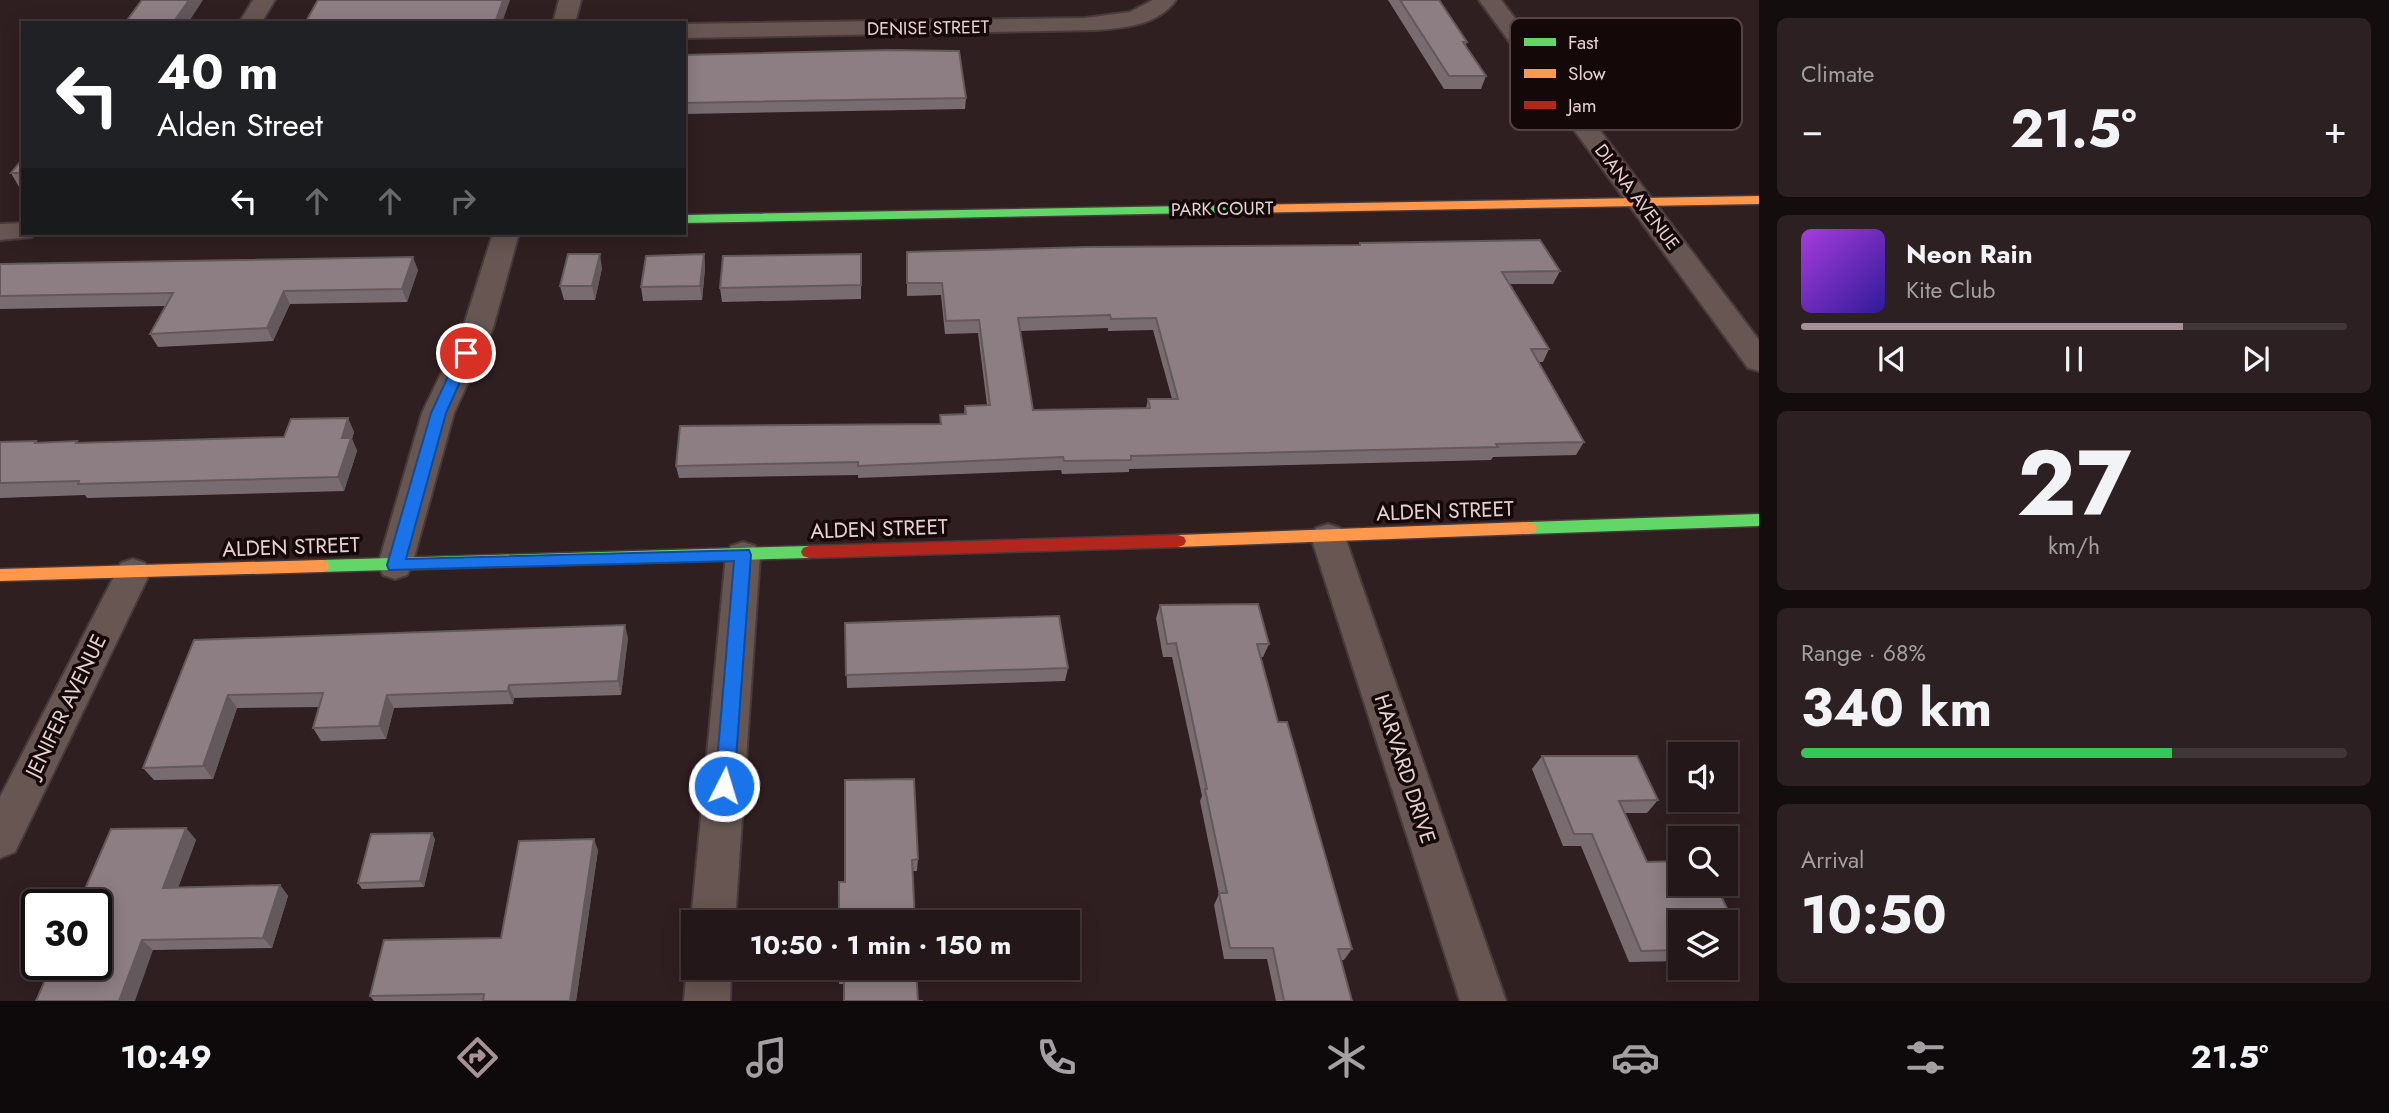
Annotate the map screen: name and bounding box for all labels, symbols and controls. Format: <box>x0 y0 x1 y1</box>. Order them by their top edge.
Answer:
street label: DENISE STREET <box>867 14 990 42</box>
legend <box>1510 18 1742 130</box>
text: Fast <box>1568 29 1599 56</box>
text: 40 m <box>157 37 279 107</box>
icon: left <box>42 49 133 140</box>
text: Climate <box>1801 57 1874 91</box>
text: Slow <box>1568 60 1606 87</box>
text: 21.5° <box>2010 91 2137 167</box>
text: Jam <box>1565 92 1597 119</box>
text: Alden Street <box>157 102 323 148</box>
text: − <box>1801 102 1823 157</box>
text: + <box>2324 102 2347 157</box>
street label: DIANA AVENUE <box>1588 139 1686 255</box>
icon: left <box>225 182 263 220</box>
icon: ahead <box>298 182 336 220</box>
icon: ahead <box>371 182 409 220</box>
icon: right <box>444 182 482 220</box>
street label: PARK COURT <box>1171 195 1274 223</box>
text: Neon Rain <box>1906 235 2033 273</box>
text: Kite Club <box>1906 273 1995 307</box>
pin <box>436 323 496 383</box>
icon: arrive <box>447 334 485 372</box>
icon: previous <box>1873 340 1911 378</box>
icon: pause <box>2055 340 2093 378</box>
icon: next <box>2237 340 2275 378</box>
text: 27 <box>2017 418 2131 549</box>
street label: ALDEN STREET <box>1376 494 1515 528</box>
street label: ALDEN STREET <box>810 512 949 546</box>
text: km/h <box>2048 529 2100 563</box>
street label: ALDEN STREET <box>222 530 361 564</box>
street label: JENIFER AVENUE <box>17 629 114 785</box>
text: Range · 68% <box>1801 636 1926 670</box>
text: 340 km <box>1801 670 1992 746</box>
street label: HARVARD DRIVE <box>1367 691 1443 847</box>
map controls <box>1668 742 1738 980</box>
button: sound <box>1668 742 1738 812</box>
position arrow <box>687 749 761 823</box>
button: search <box>1668 826 1738 896</box>
text: Arrival <box>1801 843 1864 877</box>
text: 10:50 <box>1801 877 1947 953</box>
speed limit sign: 30 <box>21 889 112 980</box>
button: layers <box>1668 910 1738 980</box>
text: 10:50 · 1 min · 150 m <box>750 926 1011 964</box>
icon: directions <box>453 1033 502 1082</box>
icon: music <box>742 1033 791 1082</box>
icon: phone <box>1032 1033 1081 1082</box>
icon: climate <box>1322 1033 1371 1082</box>
icon: car <box>1611 1033 1660 1082</box>
icon: filters <box>1901 1033 1950 1082</box>
text: 10:49 <box>120 1034 212 1080</box>
text: 21.5° <box>2191 1034 2269 1080</box>

